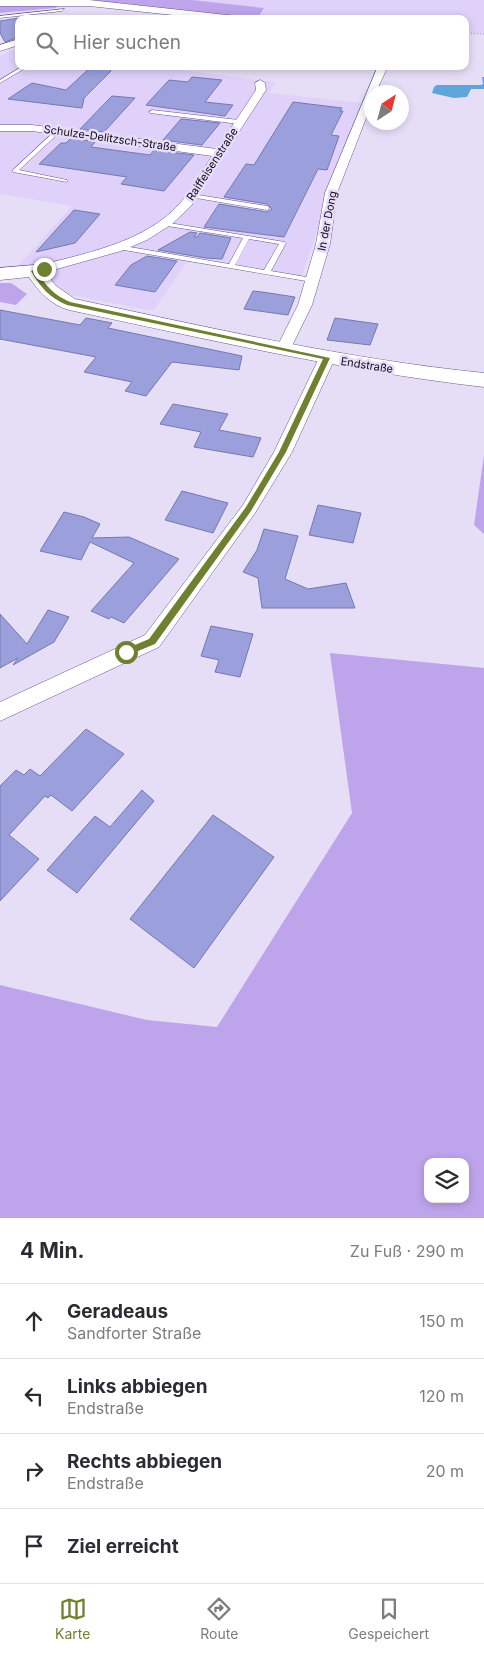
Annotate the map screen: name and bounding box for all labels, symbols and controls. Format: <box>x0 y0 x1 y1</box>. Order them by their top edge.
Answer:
search box <box>15 15 469 70</box>
icon: search <box>33 29 61 57</box>
text: Hier suchen <box>73 31 181 54</box>
north arrow <box>364 85 409 130</box>
street label: Schulze-Delitzsch-Straße <box>43 122 177 154</box>
street label: Raiffeisenstraße <box>183 125 241 203</box>
street label: In der Dong <box>314 190 340 252</box>
route end <box>33 258 56 281</box>
street label: Endstraße <box>340 354 394 376</box>
route start <box>115 641 138 664</box>
map controls <box>424 1158 469 1203</box>
button: layers <box>424 1158 469 1203</box>
text: 4 Min. <box>20 1238 85 1263</box>
text: Zu Fuß · 290 m <box>350 1241 464 1261</box>
text: Geradeaus <box>67 1300 168 1323</box>
icon: ahead <box>20 1307 48 1335</box>
text: 150 m <box>419 1311 464 1331</box>
text: Sandforter Straße <box>67 1323 201 1343</box>
text: Links abbiegen <box>67 1375 208 1398</box>
icon: left <box>20 1382 48 1410</box>
text: 120 m <box>419 1386 464 1406</box>
text: Endstraße <box>67 1398 144 1418</box>
text: Rechts abbiegen <box>67 1450 222 1473</box>
icon: right <box>20 1457 48 1485</box>
text: 20 m <box>426 1461 464 1481</box>
text: Endstraße <box>67 1473 144 1493</box>
icon: arrive <box>20 1532 48 1560</box>
text: Ziel erreicht <box>67 1535 179 1558</box>
tab: Karte <box>55 1595 90 1642</box>
tab: Route <box>200 1595 238 1642</box>
tab: Gespeichert <box>348 1595 429 1642</box>

